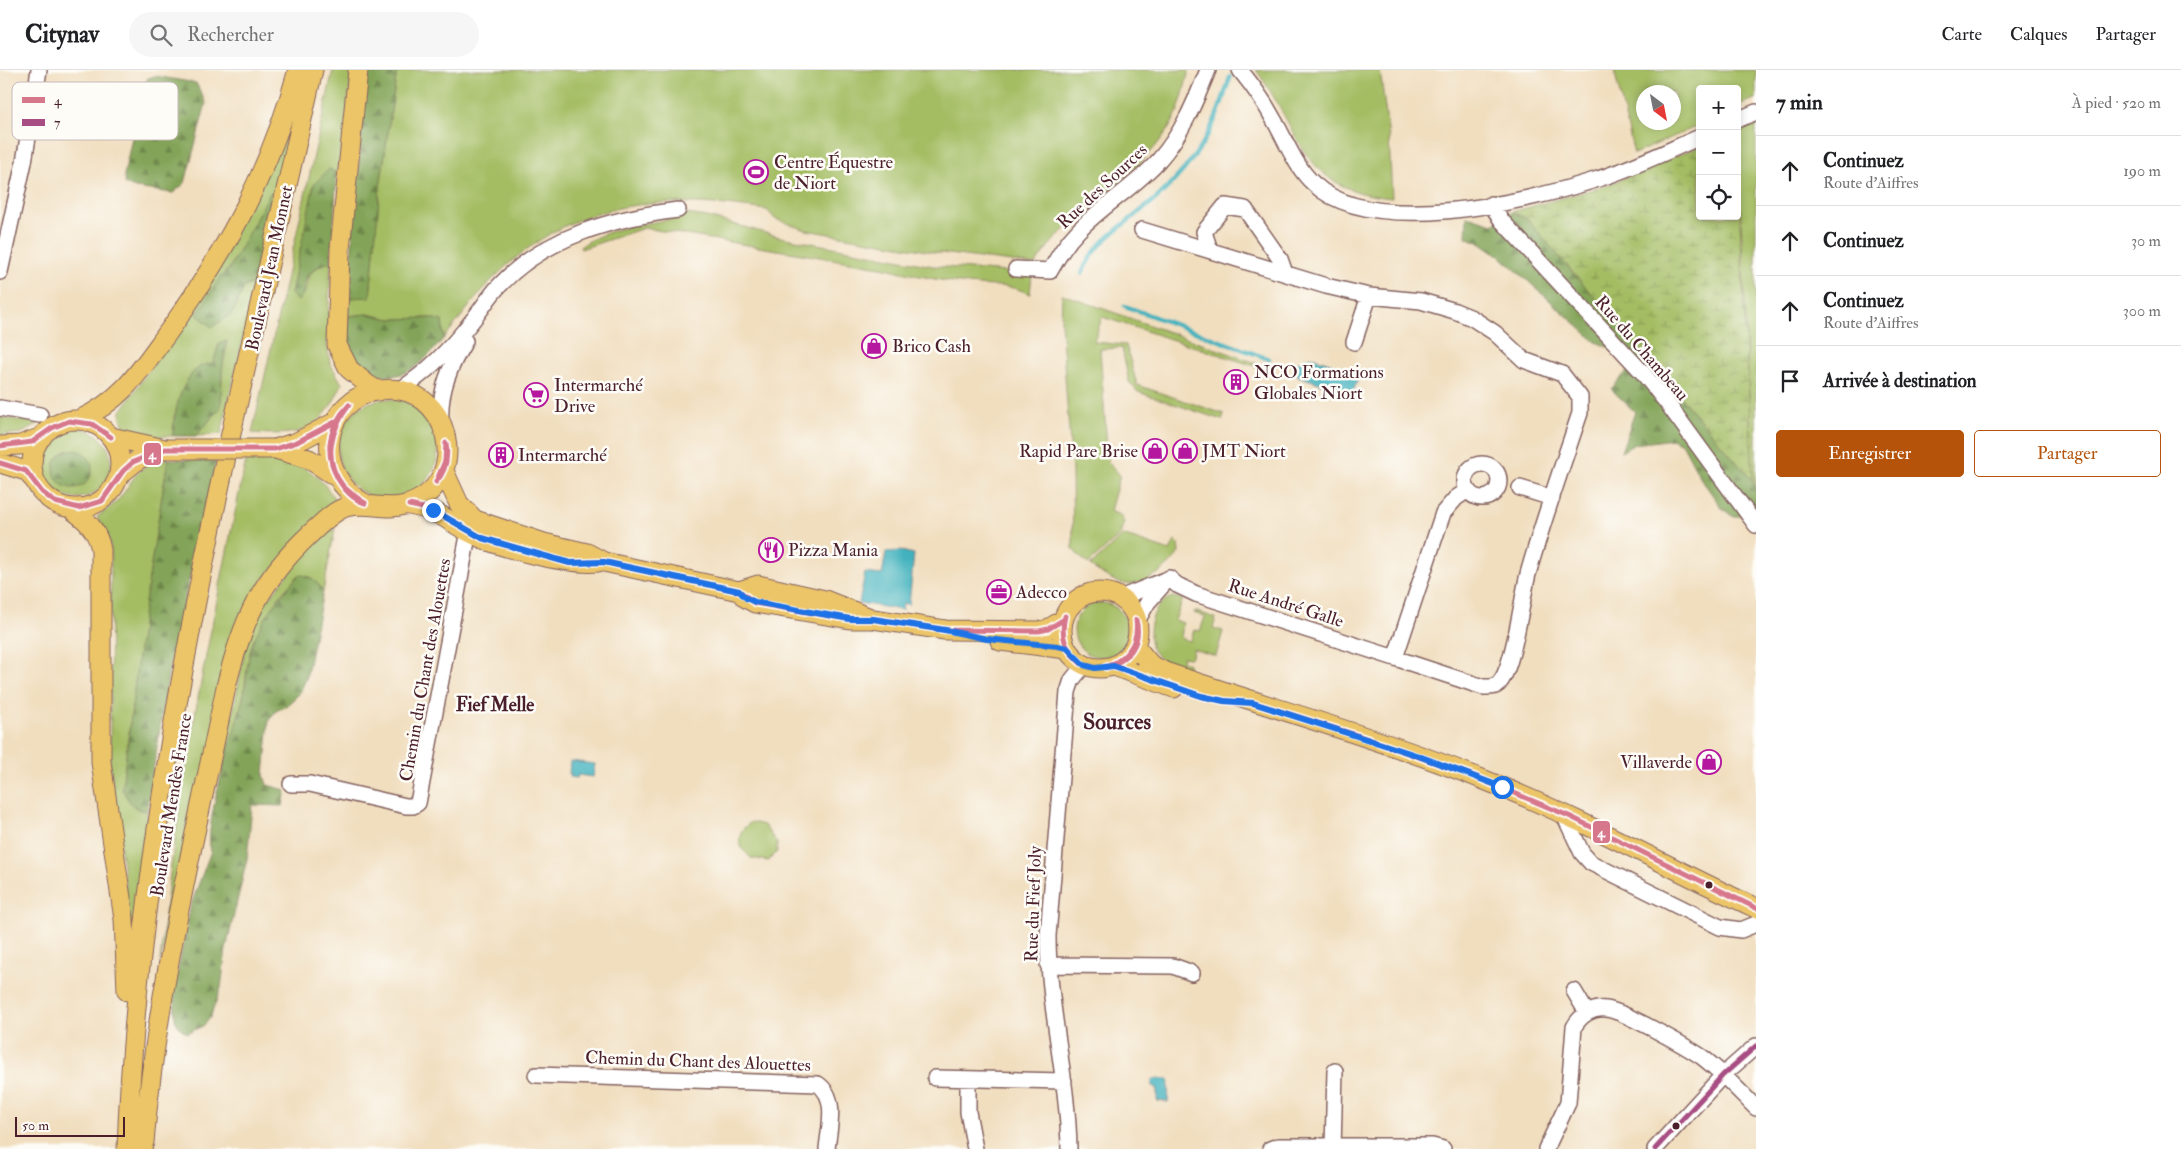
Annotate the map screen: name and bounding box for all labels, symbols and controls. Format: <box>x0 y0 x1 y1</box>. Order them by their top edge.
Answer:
search box <box>129 12 479 57</box>
text: Citynav <box>25 19 99 50</box>
icon: search <box>147 21 175 49</box>
text: Rechercher <box>187 23 274 47</box>
text: Carte <box>1941 23 1982 46</box>
text: Calques <box>2010 23 2067 46</box>
text: Partager <box>2095 23 2156 46</box>
legend <box>12 82 178 140</box>
north arrow <box>1636 85 1681 130</box>
map controls <box>1696 85 1741 220</box>
button: + <box>1696 85 1741 130</box>
text: 7 min <box>1776 89 1823 116</box>
text: 4 <box>54 92 63 109</box>
text: À pied · 520 m <box>2072 93 2161 113</box>
text: 7 <box>54 114 61 131</box>
button: − <box>1696 130 1741 175</box>
street label: Rue des Sources <box>1052 139 1152 234</box>
text: Continuez <box>1823 149 1904 173</box>
place label: Centre Équestre de Niort <box>774 151 894 195</box>
icon: ahead <box>1776 157 1804 185</box>
sports icon: Centre Équestre de Niort <box>743 159 769 185</box>
text: 190 m <box>2123 161 2161 181</box>
text: Route d'Aiffres <box>1823 173 1918 193</box>
button: locate <box>1696 175 1741 220</box>
street label: Boulevard Jean Monnet <box>241 183 298 353</box>
icon: ahead <box>1776 227 1804 255</box>
text: Continuez <box>1823 229 1904 253</box>
text: 30 m <box>2131 231 2161 251</box>
text: Continuez <box>1823 289 1904 313</box>
street label: Rue du Chambeau <box>1590 291 1694 406</box>
icon: ahead <box>1776 297 1804 325</box>
text: 300 m <box>2123 301 2161 321</box>
text: Route d'Aiffres <box>1823 313 1918 333</box>
shop icon: Brico Cash <box>861 333 887 359</box>
place label: Brico Cash <box>892 335 971 358</box>
place label: NCO Formations Globales Niort <box>1254 361 1384 405</box>
icon: arrive <box>1776 367 1804 395</box>
building icon: NCO Formations Globales Niort <box>1223 369 1249 395</box>
text: Arrivée à destination <box>1823 369 1977 393</box>
place label: Intermarché Drive <box>554 374 643 418</box>
supermarket icon: Intermarché Drive <box>523 382 549 408</box>
button: Enregistrer <box>1776 430 1964 477</box>
button: Partager <box>1974 430 2161 477</box>
shop icon: Rapid Pare Brise <box>1142 438 1168 464</box>
shop icon: JMT Niort <box>1172 438 1198 464</box>
place label: Rapid Pare Brise <box>1019 440 1138 463</box>
place label: JMT Niort <box>1201 440 1286 463</box>
line badge: 4 <box>143 442 162 466</box>
building icon: Intermarché <box>488 442 514 468</box>
place label: Intermarché <box>518 444 607 467</box>
text: 4 <box>147 446 157 463</box>
route end <box>422 499 445 522</box>
restaurant icon: Pizza Mania <box>758 537 784 563</box>
place label: Pizza Mania <box>788 539 879 562</box>
street label: Chemin du Chant des Alouettes <box>395 557 456 783</box>
street label: Rue André Galle <box>1225 574 1347 633</box>
office icon: Adecco <box>986 579 1012 605</box>
place label: Adecco <box>1015 581 1067 604</box>
district label: Fief Melle <box>456 693 534 717</box>
district label: Sources <box>1083 708 1151 736</box>
street label: Boulevard Mendès France <box>146 711 197 898</box>
shop icon: Villaverde <box>1696 749 1722 775</box>
place label: Villaverde <box>1620 751 1692 774</box>
route start <box>1491 776 1514 799</box>
line badge: 4 <box>1592 820 1611 844</box>
text: 4 <box>1596 824 1606 841</box>
street label: Rue du Fief Joly <box>1020 844 1047 963</box>
unlabelled marker <box>1704 880 1714 890</box>
street label: Chemin du Chant des Alouettes <box>585 1046 811 1077</box>
scale bar <box>15 1114 125 1137</box>
text: 50 m <box>22 1117 49 1134</box>
unlabelled marker <box>1671 1121 1681 1131</box>

